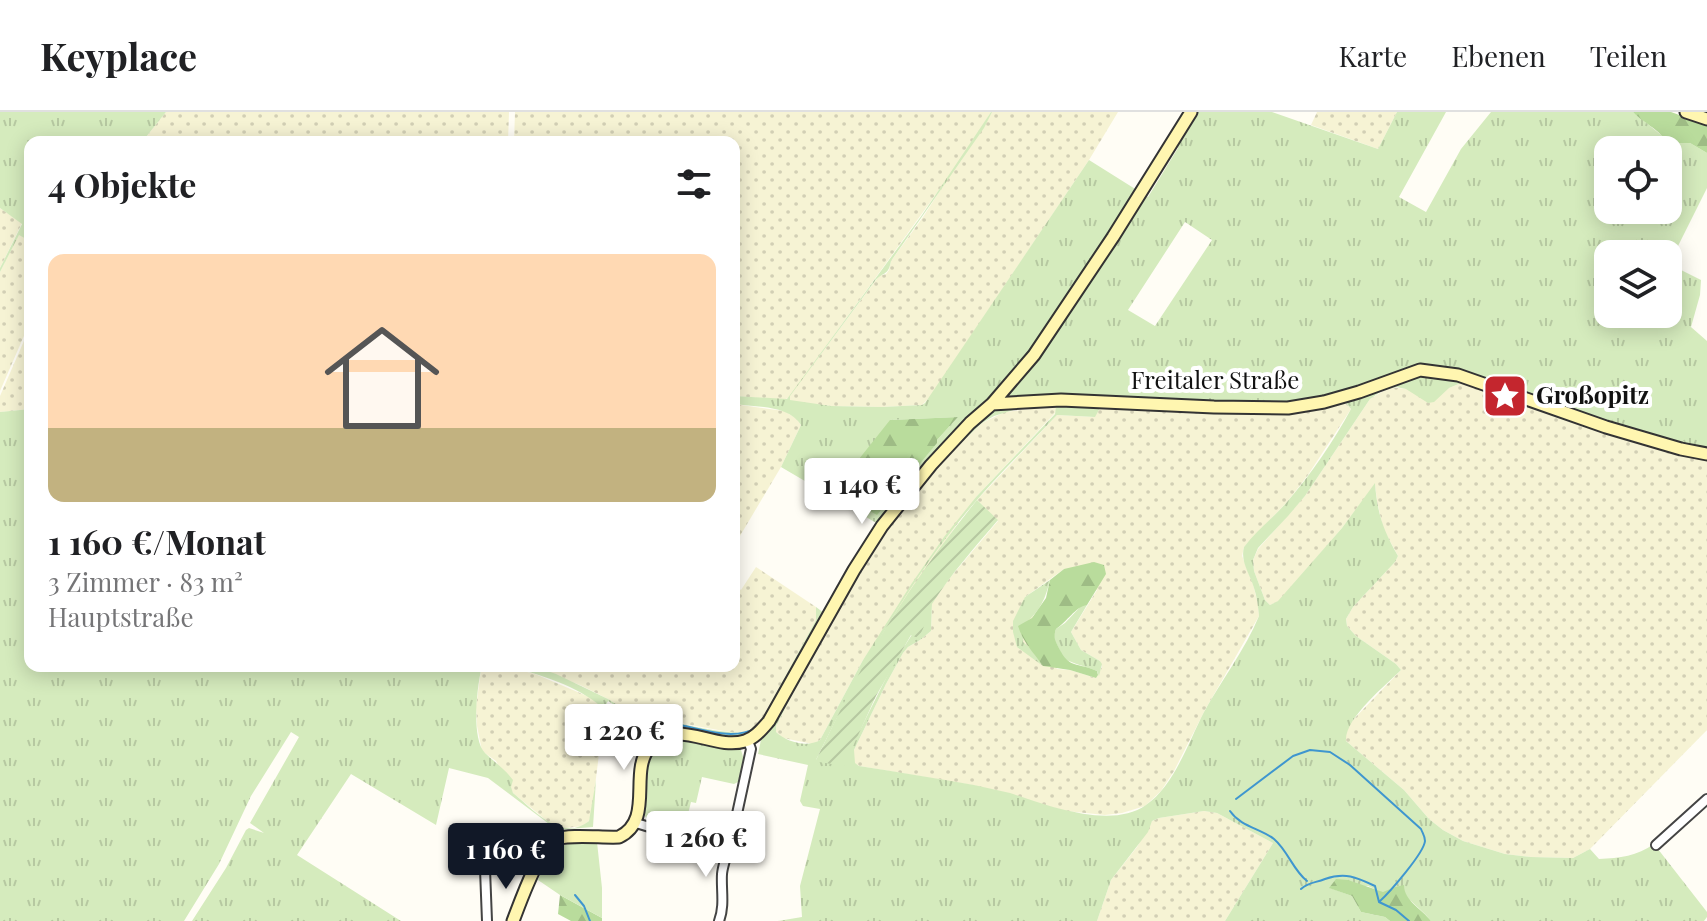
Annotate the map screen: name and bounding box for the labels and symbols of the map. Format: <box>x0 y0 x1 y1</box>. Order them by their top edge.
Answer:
street label: Freitaler Straße <box>1131 363 1299 395</box>
place icon: Großopitz <box>1481 372 1529 420</box>
place label: Großopitz <box>1536 378 1649 410</box>
pin: 1 140 € <box>788 458 936 526</box>
pin: 1 220 € <box>550 704 698 772</box>
pin: 1 260 € <box>632 811 780 879</box>
pin: 1 160 € <box>432 823 580 891</box>

